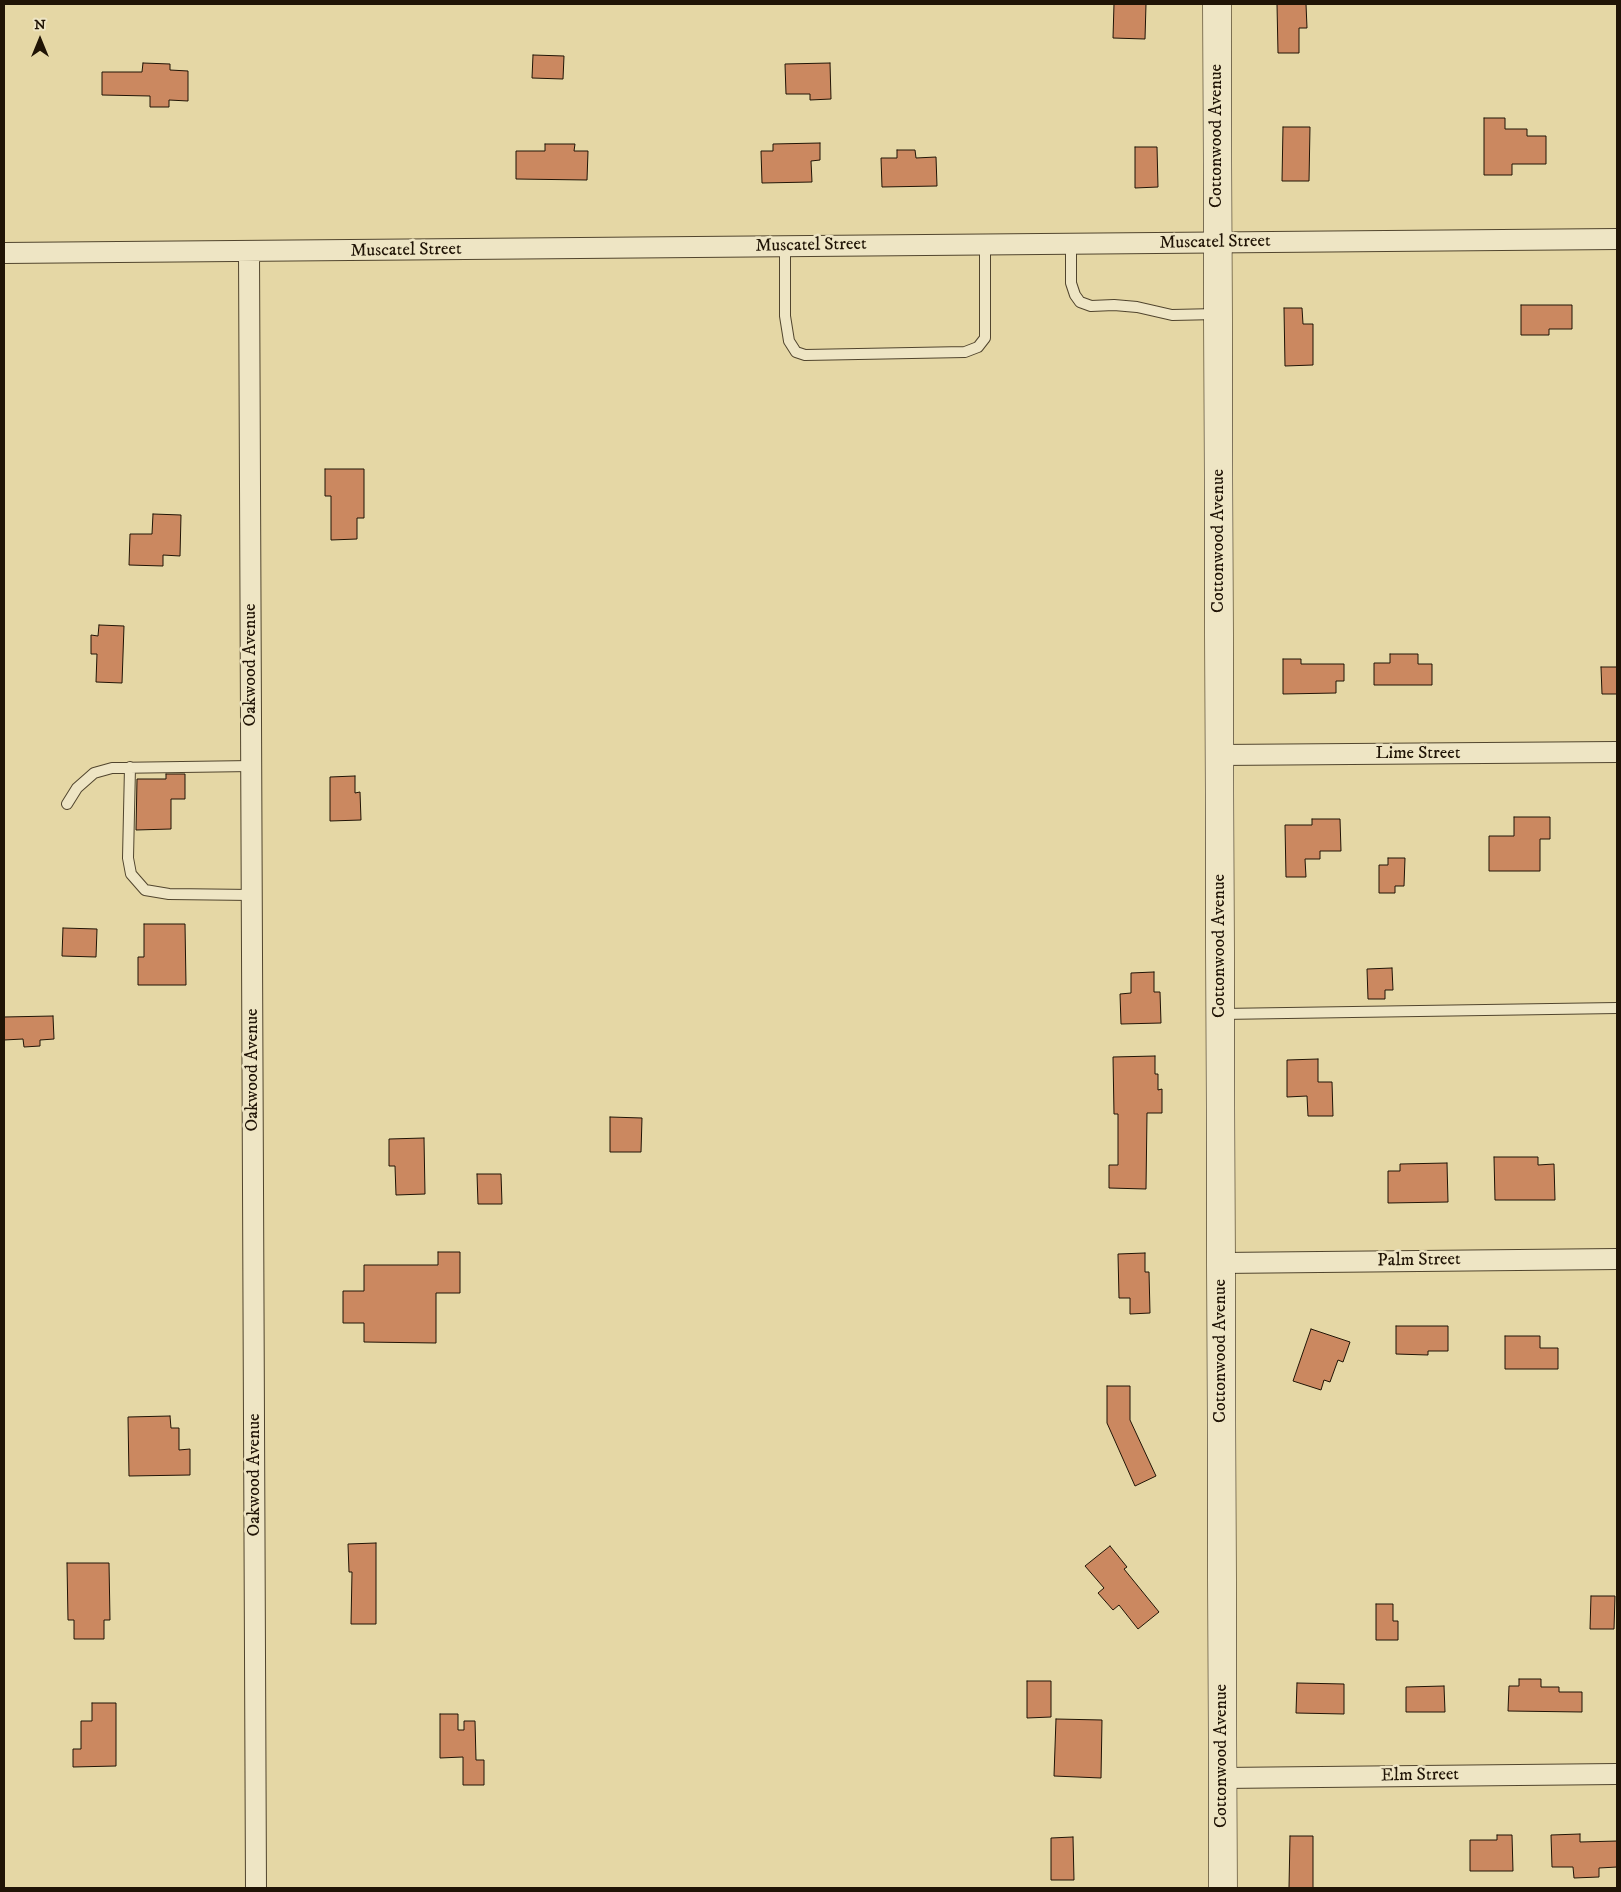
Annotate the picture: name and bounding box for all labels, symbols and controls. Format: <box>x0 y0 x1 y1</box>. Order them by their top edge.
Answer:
north arrow <box>15 15 65 65</box>
text: N <box>34 16 46 34</box>
street label: Cottonwood Avenue <box>1206 64 1228 208</box>
street label: Muscatel Street <box>1159 231 1271 255</box>
street label: Muscatel Street <box>755 234 867 258</box>
street label: Muscatel Street <box>350 239 462 263</box>
street label: Cottonwood Avenue <box>1208 469 1230 613</box>
street label: Oakwood Avenue <box>240 603 262 727</box>
street label: Lime Street <box>1376 743 1460 765</box>
street label: Cottonwood Avenue <box>1209 874 1231 1018</box>
street label: Oakwood Avenue <box>242 1008 264 1132</box>
street label: Palm Street <box>1377 1249 1461 1273</box>
street label: Cottonwood Avenue <box>1210 1279 1232 1423</box>
street label: Oakwood Avenue <box>244 1413 266 1537</box>
street label: Cottonwood Avenue <box>1211 1684 1233 1828</box>
street label: Elm Street <box>1381 1765 1459 1787</box>

